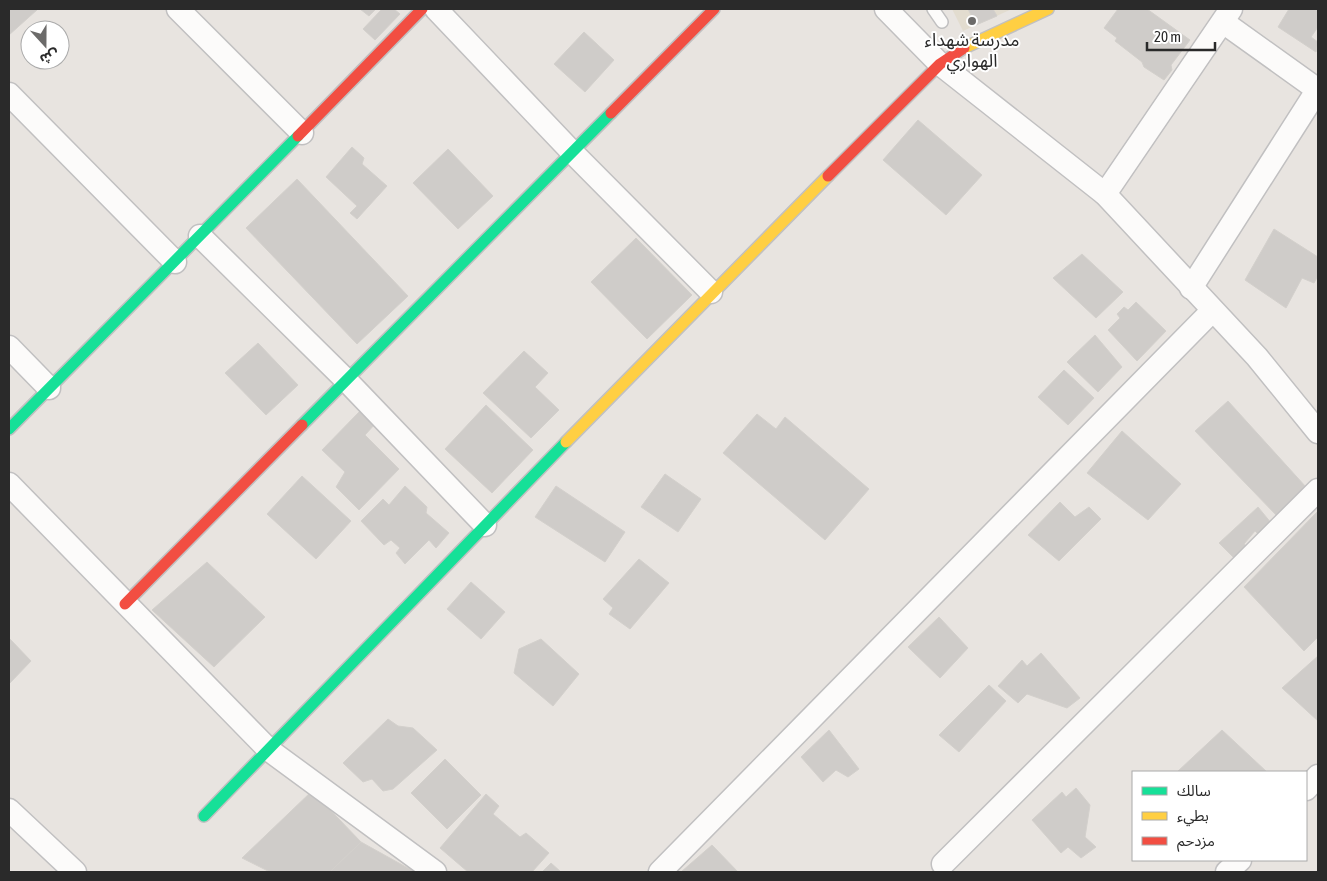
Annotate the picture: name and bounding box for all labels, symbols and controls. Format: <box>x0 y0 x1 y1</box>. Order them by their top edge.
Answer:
marker: مدرسة شهداء الهواري <box>966 15 978 27</box>
north arrow <box>20 20 70 70</box>
scale bar <box>1147 20 1214 52</box>
text: 20 m <box>1154 28 1181 45</box>
place label: مدرسة شهداء الهواري <box>925 29 1019 74</box>
text: ش <box>38 46 61 68</box>
legend <box>1132 771 1307 861</box>
text: سالك <box>1177 782 1211 799</box>
text: بطيء <box>1177 807 1209 827</box>
text: مزدحم <box>1177 832 1215 852</box>

